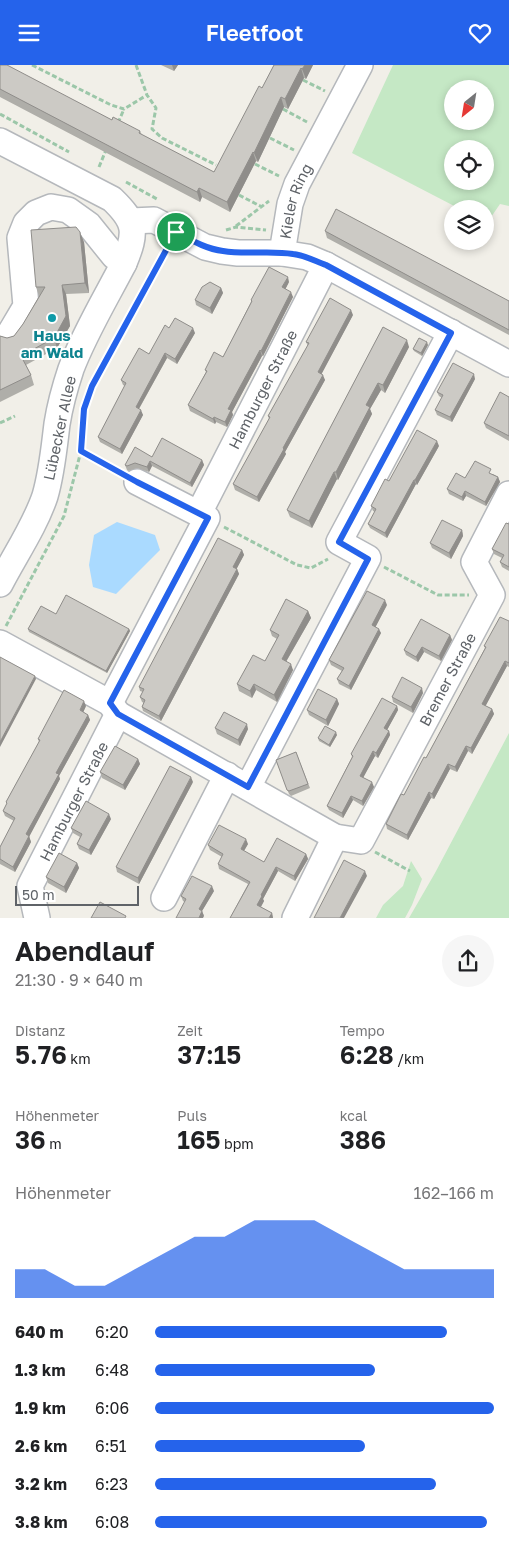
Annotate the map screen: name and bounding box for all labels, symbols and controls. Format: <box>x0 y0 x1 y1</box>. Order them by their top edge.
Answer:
icon: menu <box>15 19 43 47</box>
text: Fleetfoot <box>206 19 303 46</box>
icon: heart <box>466 19 494 47</box>
north arrow <box>444 80 494 130</box>
map controls <box>444 80 494 250</box>
button: locate <box>444 140 494 190</box>
street label: Kieler Ring <box>275 160 315 240</box>
button: layers <box>444 200 494 250</box>
pin <box>155 211 197 253</box>
icon: arrive <box>162 218 190 246</box>
marker: Haus am Wald <box>46 312 58 324</box>
place label: Haus am Wald <box>21 326 83 361</box>
street label: Hamburger Straße <box>224 326 301 452</box>
street label: Lübecker Allee <box>39 374 79 482</box>
street label: Bremer Straße <box>415 629 479 729</box>
street label: Hamburger Straße <box>35 738 112 864</box>
scale bar <box>15 883 139 906</box>
text: 50 m <box>22 886 55 903</box>
text: Abendlauf <box>15 934 154 967</box>
button: share <box>442 935 494 987</box>
text: 21:30 · 9 × 640 m <box>15 970 143 990</box>
text: Distanz <box>15 1022 65 1039</box>
text: Zeit <box>177 1022 203 1039</box>
text: Tempo <box>340 1022 385 1039</box>
text: 5.76 <box>15 1039 67 1070</box>
text: 37:15 <box>177 1039 241 1070</box>
text: 6:28 <box>340 1039 394 1070</box>
text: km <box>67 1050 91 1067</box>
text: /km <box>394 1050 424 1067</box>
text: Höhenmeter <box>15 1107 99 1124</box>
text: Puls <box>177 1107 207 1124</box>
text: kcal <box>340 1107 367 1124</box>
text: 36 <box>15 1124 46 1155</box>
text: 165 <box>177 1124 221 1155</box>
text: 386 <box>340 1124 386 1155</box>
text: m <box>46 1135 62 1152</box>
text: bpm <box>221 1135 254 1152</box>
text: Höhenmeter <box>15 1183 111 1203</box>
text: 162–166 m <box>414 1183 494 1203</box>
text: 640 m <box>15 1322 64 1342</box>
text: 6:20 <box>95 1322 129 1342</box>
text: 1.3 km <box>15 1360 65 1380</box>
text: 6:48 <box>95 1360 129 1380</box>
text: 1.9 km <box>15 1398 66 1418</box>
text: 6:06 <box>95 1398 129 1418</box>
text: 2.6 km <box>15 1436 67 1456</box>
text: 6:51 <box>95 1436 127 1456</box>
text: 3.2 km <box>15 1474 67 1494</box>
text: 6:23 <box>95 1474 128 1494</box>
text: 3.8 km <box>15 1512 67 1532</box>
text: 6:08 <box>95 1512 129 1532</box>

